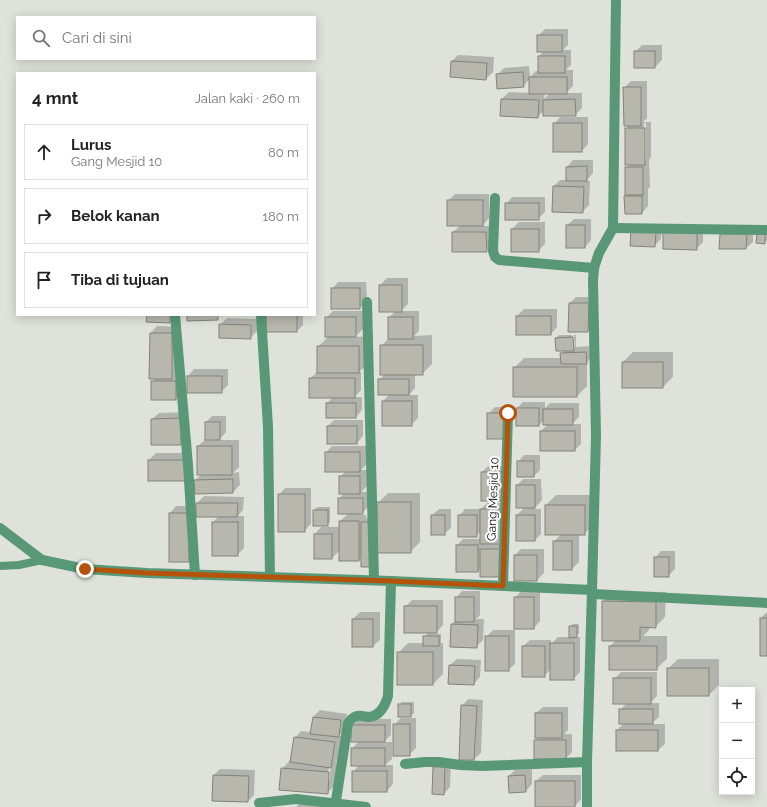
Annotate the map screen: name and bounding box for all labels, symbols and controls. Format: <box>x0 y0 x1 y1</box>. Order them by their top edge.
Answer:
search box <box>16 16 316 60</box>
icon: search <box>30 27 52 49</box>
text: Cari di sini <box>62 29 132 47</box>
text: 4 mnt <box>32 88 78 108</box>
text: Jalan kaki · 260 m <box>195 91 300 106</box>
text: Lurus <box>71 136 112 154</box>
icon: ahead <box>33 141 55 163</box>
text: 80 m <box>268 145 299 160</box>
text: Gang Mesjid 10 <box>71 154 162 169</box>
icon: right <box>33 205 55 227</box>
text: Belok kanan <box>71 207 160 225</box>
text: 180 m <box>263 209 299 224</box>
icon: arrive <box>33 269 55 291</box>
text: Tiba di tujuan <box>71 271 169 289</box>
route start <box>499 404 517 422</box>
street label: Gang Mesjid 10 <box>485 457 501 541</box>
route end <box>76 560 94 578</box>
map controls <box>719 687 755 795</box>
button: + <box>719 687 755 723</box>
button: − <box>719 723 755 759</box>
button: locate <box>719 759 755 795</box>

